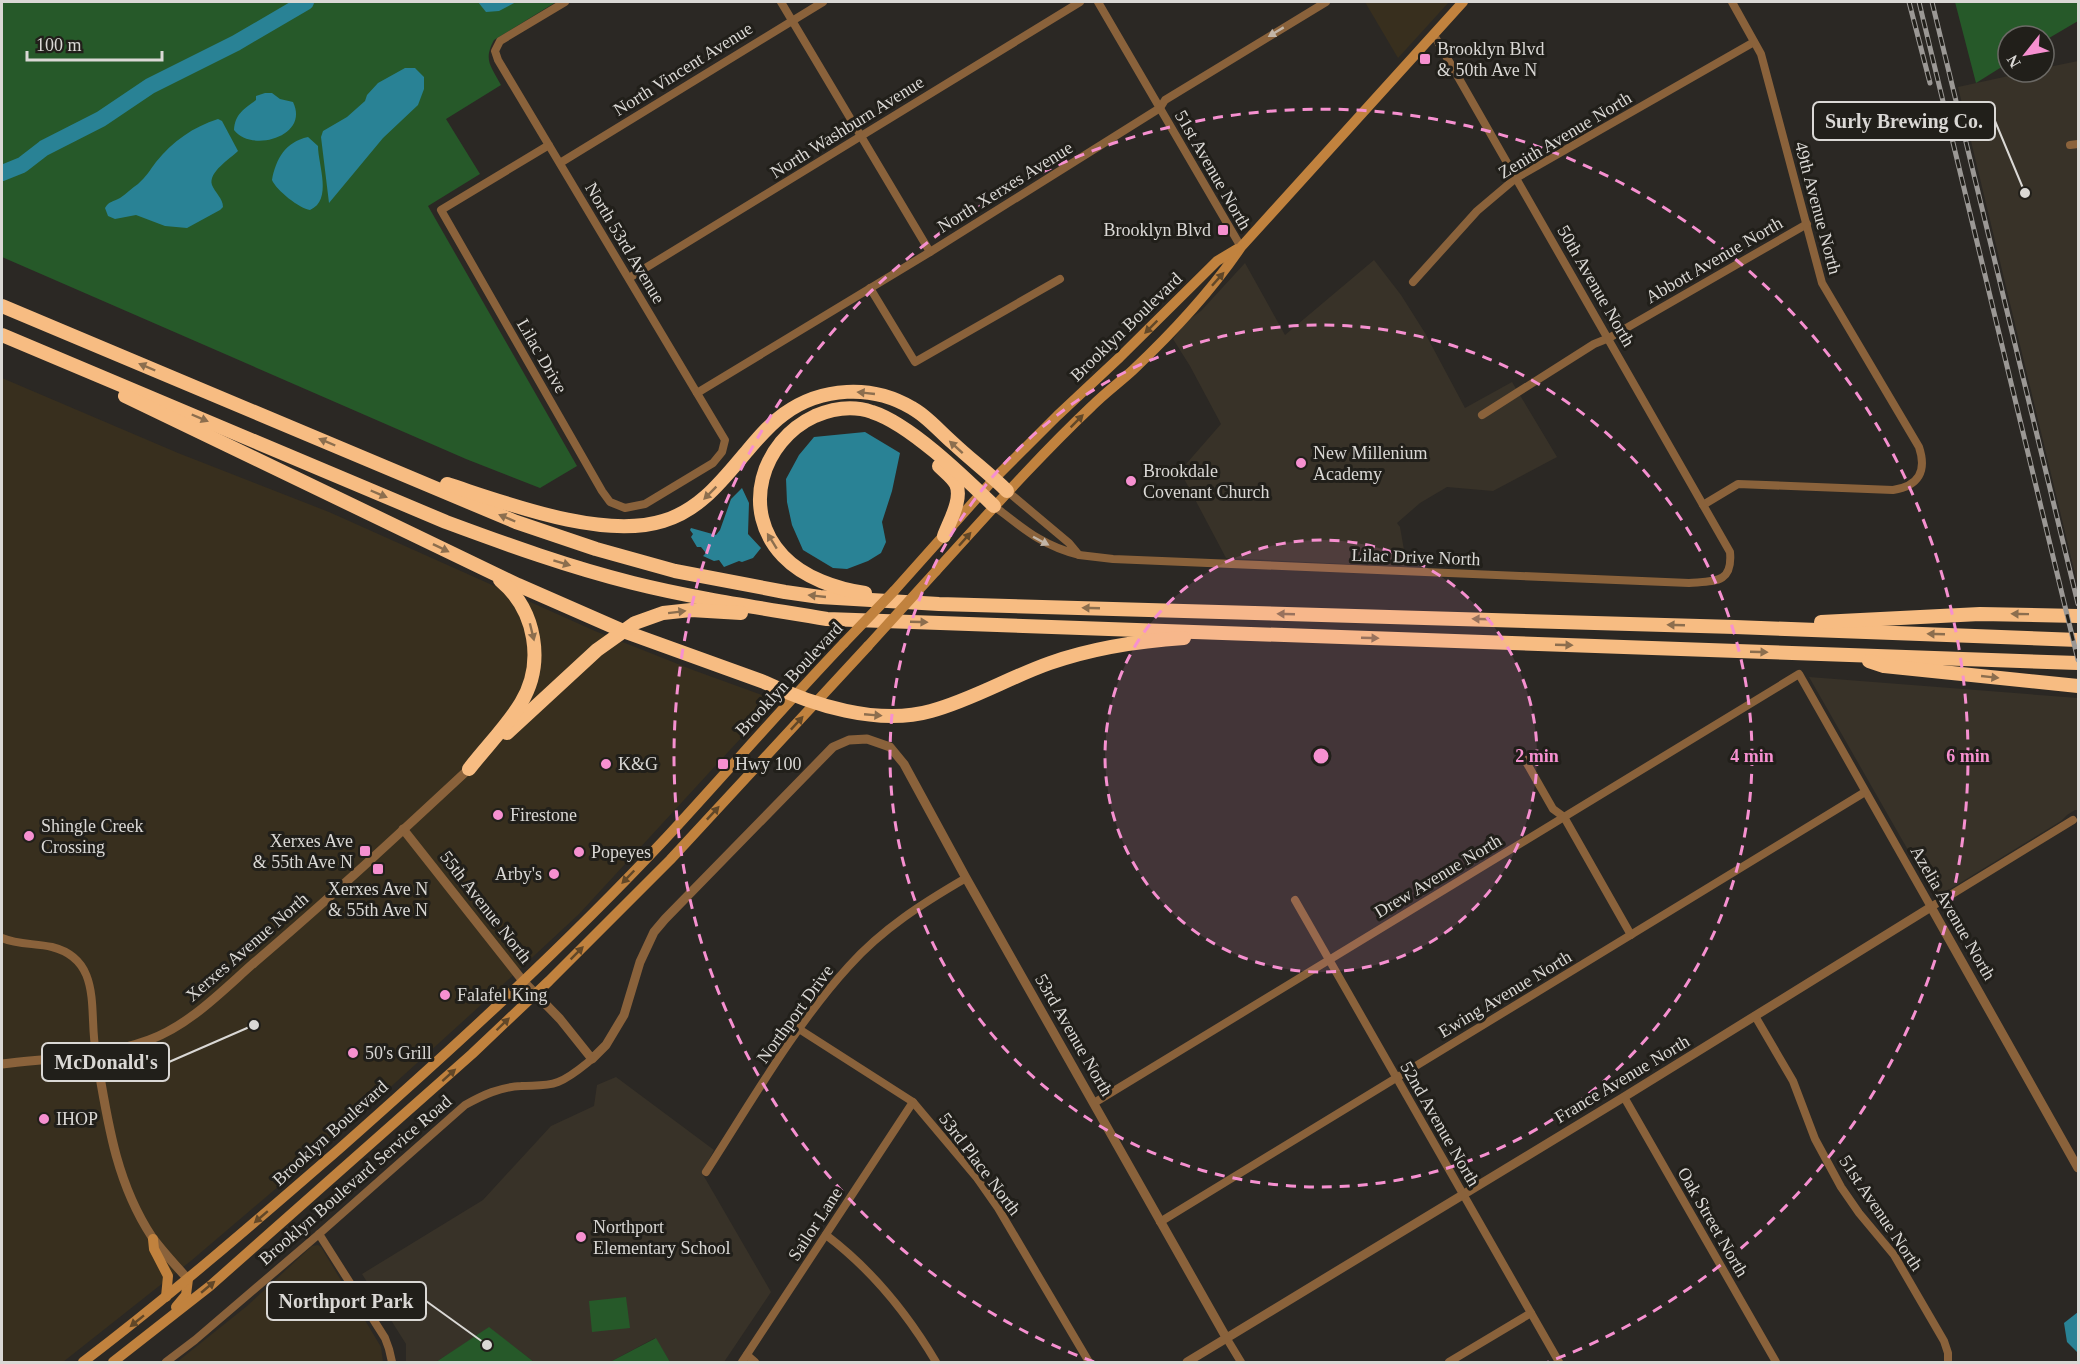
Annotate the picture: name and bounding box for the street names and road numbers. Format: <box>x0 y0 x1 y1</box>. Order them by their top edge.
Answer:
street label: North Vincent Avenue <box>610 18 756 120</box>
street label: North Washburn Avenue <box>767 72 927 182</box>
street label: Zenith Avenue North <box>1495 87 1635 183</box>
street label: 51st Avenue North <box>1171 107 1255 233</box>
street label: North Xerxes Avenue <box>934 137 1076 237</box>
street label: 49th Avenue North <box>1791 139 1845 277</box>
street label: North 53rd Avenue <box>581 179 669 307</box>
street label: Abbott Avenue North <box>1642 213 1786 307</box>
street label: 50th Avenue North <box>1553 222 1639 350</box>
street label: Brooklyn Boulevard <box>1066 269 1186 385</box>
street label: Lilac Drive <box>513 315 571 397</box>
street label: Lilac Drive North <box>1351 545 1481 569</box>
street label: Brooklyn Boulevard <box>731 618 847 740</box>
street label: Drew Avenue North <box>1371 830 1505 922</box>
street label: Azelia Avenue North <box>1906 842 2000 984</box>
street label: 55th Avenue North <box>436 847 536 967</box>
street label: Xerxes Avenue North <box>182 888 312 1006</box>
street label: Ewing Avenue North <box>1435 946 1575 1042</box>
street label: Northport Drive <box>753 961 837 1067</box>
street label: 53rd Avenue North <box>1031 970 1117 1100</box>
street label: France Avenue North <box>1551 1031 1693 1127</box>
street label: 52nd Avenue North <box>1396 1058 1484 1190</box>
street label: Brooklyn Boulevard <box>269 1076 391 1190</box>
street label: Brooklyn Boulevard Service Road <box>255 1091 455 1269</box>
street label: 53rd Place North <box>935 1109 1025 1219</box>
street label: 51st Avenue North <box>1835 1152 1927 1274</box>
street label: Oak Street North <box>1674 1164 1752 1280</box>
street label: Sailor Lane <box>784 1184 846 1264</box>

